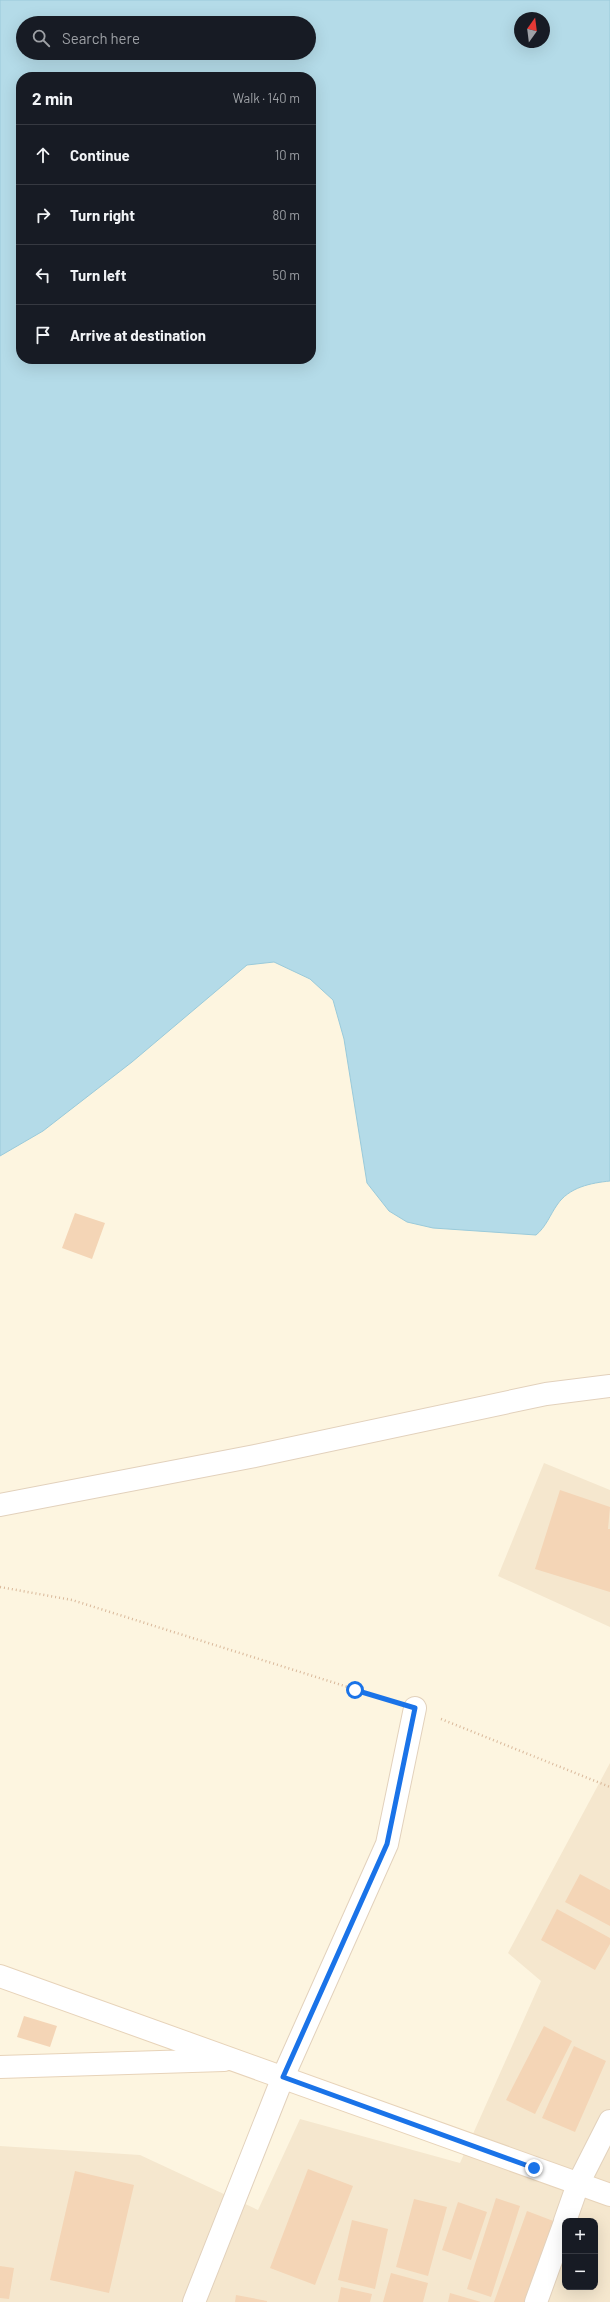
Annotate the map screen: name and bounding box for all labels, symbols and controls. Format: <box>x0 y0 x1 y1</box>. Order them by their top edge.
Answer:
north arrow <box>514 12 550 48</box>
search box <box>16 16 316 60</box>
icon: search <box>30 27 52 49</box>
text: Search here <box>62 29 140 47</box>
text: 2 min <box>32 88 73 108</box>
text: Walk · 140 m <box>233 90 300 106</box>
icon: ahead <box>32 144 54 166</box>
text: Continue <box>70 146 130 164</box>
text: 10 m <box>275 147 300 163</box>
icon: right <box>32 204 54 226</box>
text: Turn right <box>70 206 135 224</box>
text: 80 m <box>273 207 300 223</box>
icon: left <box>32 264 54 286</box>
text: Turn left <box>70 266 126 284</box>
text: 50 m <box>273 267 300 283</box>
icon: arrive <box>32 324 54 346</box>
text: Arrive at destination <box>70 326 206 344</box>
route start <box>346 1681 364 1699</box>
route end <box>525 2159 543 2177</box>
map controls <box>562 2218 598 2290</box>
button: + <box>562 2218 598 2254</box>
button: − <box>562 2254 598 2290</box>

